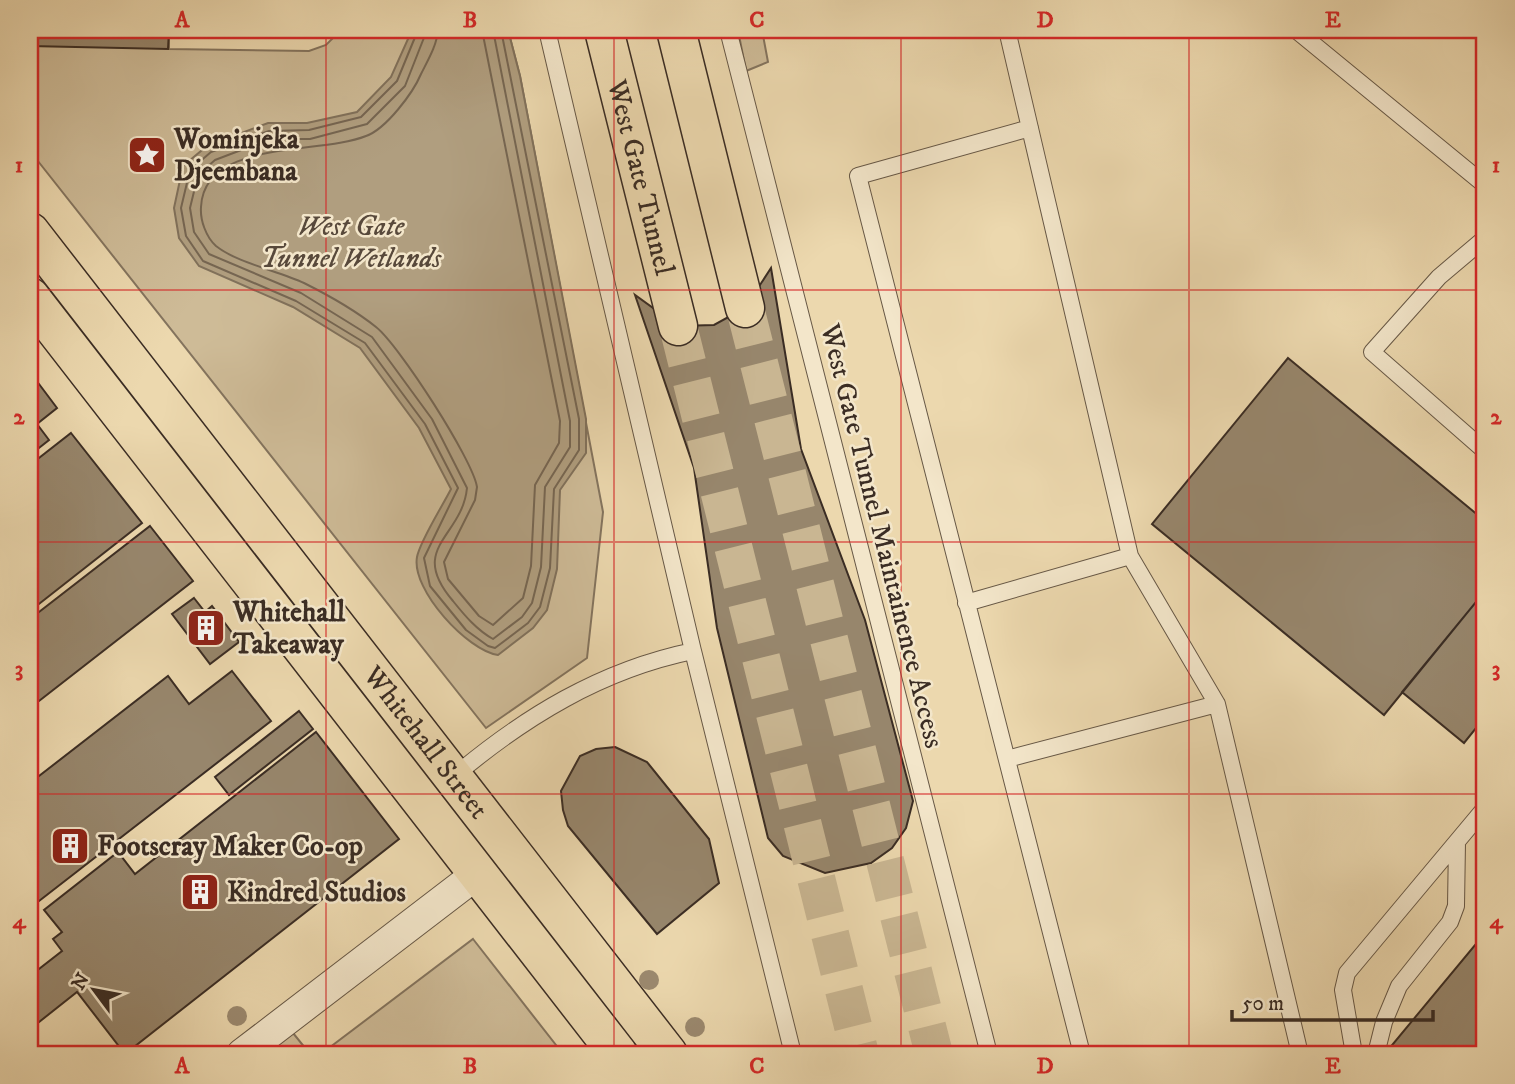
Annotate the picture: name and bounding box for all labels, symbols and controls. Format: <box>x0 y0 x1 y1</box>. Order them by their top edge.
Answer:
text: A <box>174 6 191 35</box>
text: B <box>463 6 477 35</box>
text: C <box>749 6 765 35</box>
text: D <box>1036 6 1054 35</box>
text: E <box>1325 6 1341 35</box>
street label: West Gate Tunnel <box>599 75 682 279</box>
place label: Wominjeka Djeembana <box>173 122 300 189</box>
place icon: Wominjeka Djeembana <box>126 134 168 176</box>
text: 1 <box>15 151 23 180</box>
text: 1 <box>1492 151 1500 180</box>
park label: West Gate Tunnel Wetlands <box>261 209 442 276</box>
street label: West Gate Tunnel Maintainence Access <box>812 319 952 752</box>
text: 2 <box>13 403 25 432</box>
text: 2 <box>1490 403 1502 432</box>
place label: Whitehall Takeaway <box>232 595 346 662</box>
building icon: Whitehall Takeaway <box>185 607 227 649</box>
text: 3 <box>15 655 23 684</box>
text: 3 <box>1492 655 1500 684</box>
street label: Whitehall Street <box>355 658 496 826</box>
building icon: Footscray Maker Co-op <box>49 825 91 867</box>
place label: Footscray Maker Co-op <box>97 829 363 864</box>
building icon: Kindred Studios <box>179 871 221 913</box>
place label: Kindred Studios <box>227 875 406 910</box>
text: 4 <box>12 907 27 936</box>
text: 4 <box>1489 907 1504 936</box>
north arrow <box>60 954 130 1024</box>
text: N <box>67 969 95 994</box>
scale bar <box>1232 979 1433 1023</box>
text: 50 m <box>1242 991 1284 1017</box>
text: A <box>174 1052 191 1081</box>
text: B <box>463 1052 477 1081</box>
text: C <box>749 1052 765 1081</box>
text: D <box>1036 1052 1054 1081</box>
text: E <box>1325 1052 1341 1081</box>

